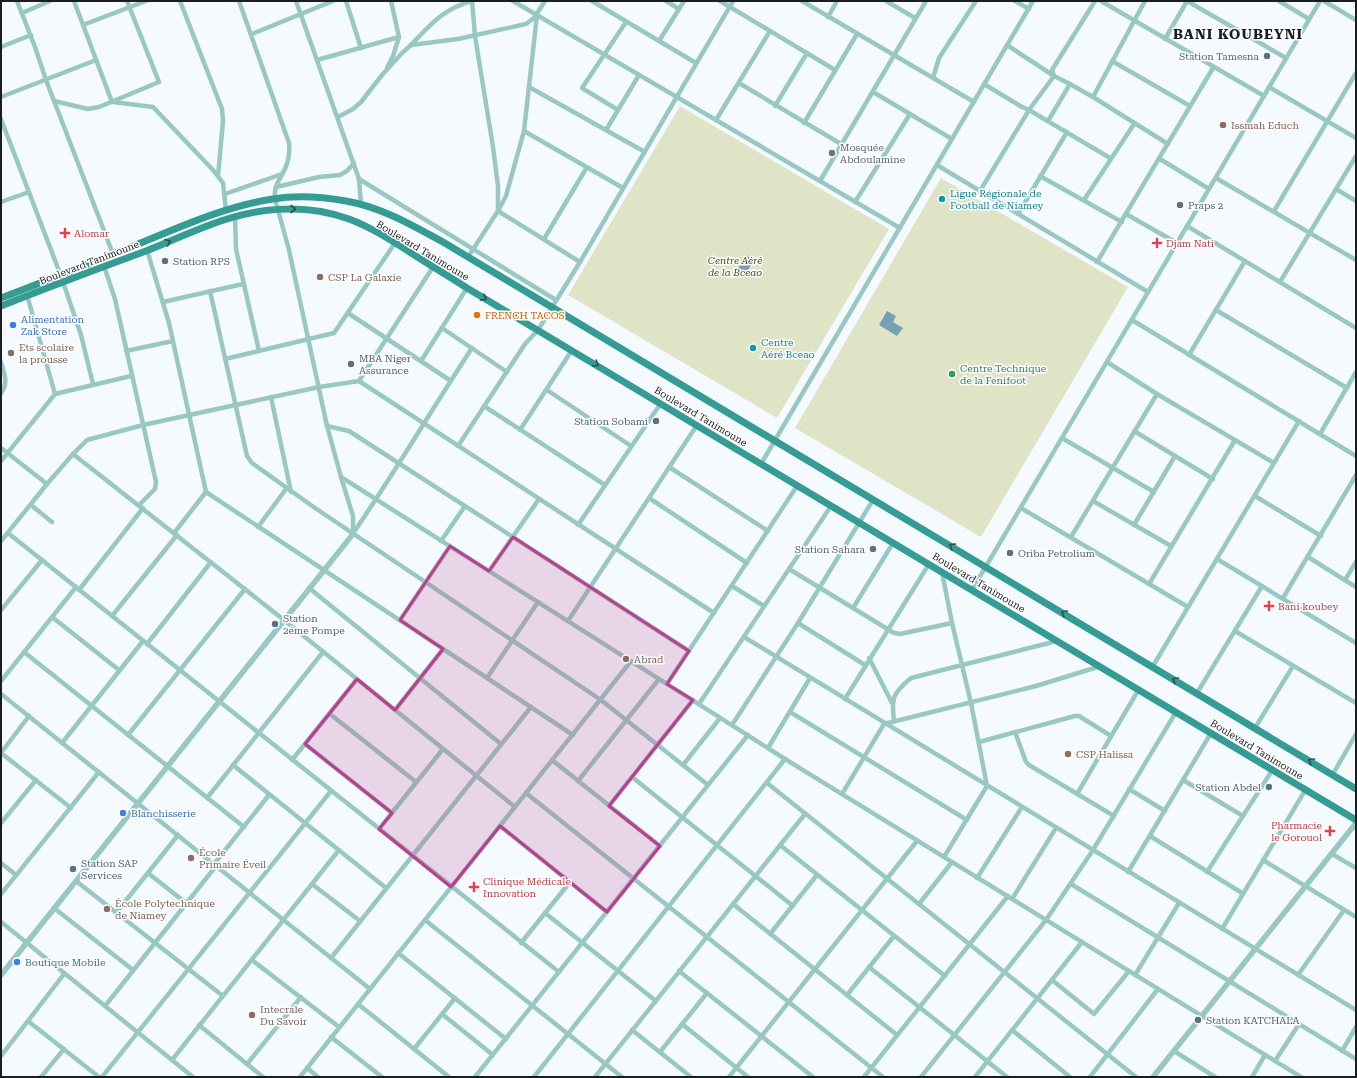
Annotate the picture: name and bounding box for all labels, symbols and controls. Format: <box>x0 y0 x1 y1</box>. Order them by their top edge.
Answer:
district label: BANI KOUBEYNI <box>1173 26 1303 42</box>
place label: Station Tamesna <box>1179 51 1260 62</box>
marker: Station Tamesna <box>1262 51 1272 61</box>
marker: Issmah Educh <box>1218 120 1228 130</box>
place label: Issmah Educh <box>1231 120 1299 131</box>
place label: Mosquée Abdoulamine <box>840 142 906 165</box>
marker: Mosquée Abdoulamine <box>827 148 837 158</box>
place label: Ligue Régionale de Football de Niamey <box>950 188 1044 211</box>
marker: Ligue Régionale de Football de Niamey <box>937 194 947 204</box>
marker: Praps 2 <box>1175 200 1185 210</box>
place label: Praps 2 <box>1188 200 1224 211</box>
one-way arrow <box>290 205 296 213</box>
street label: Boulevard Tanimoune <box>374 218 471 283</box>
marker: Alomar <box>59 227 71 239</box>
place label: Alomar <box>74 228 109 239</box>
marker: Djam Nati <box>1151 237 1163 249</box>
street label: Boulevard Tanimoune <box>38 238 141 287</box>
one-way arrow <box>165 238 172 246</box>
place label: Djam Nati <box>1166 238 1214 249</box>
park label: Centre Aéré de la Bceao <box>708 255 762 278</box>
marker: Station RPS <box>160 256 170 266</box>
place label: Station RPS <box>173 256 230 267</box>
marker: CSP La Galaxie <box>315 272 325 282</box>
place label: CSP La Galaxie <box>328 272 402 283</box>
one-way arrow <box>480 294 487 301</box>
marker: FRENCH TACOS <box>472 310 482 320</box>
place label: FRENCH TACOS <box>485 310 565 321</box>
place label: Alimentation Zak Store <box>21 314 85 337</box>
marker: Alimentation Zak Store <box>8 320 18 330</box>
place label: Centre Aéré Bceao <box>761 337 815 360</box>
place label: Ets scolaire la prousse <box>19 342 75 365</box>
marker: Centre Aéré Bceao <box>748 343 758 353</box>
marker: Ets scolaire la prousse <box>6 348 16 358</box>
place label: MBA Niger Assurance <box>359 353 411 376</box>
marker: MBA Niger Assurance <box>346 359 356 369</box>
one-way arrow <box>592 360 599 367</box>
place label: Centre Technique de la Fenifoot <box>960 363 1047 386</box>
marker: Centre Technique de la Fenifoot <box>947 369 957 379</box>
street label: Boulevard Tanimoune <box>652 384 749 449</box>
place label: Station Sobami <box>574 416 648 427</box>
marker: Station Sobami <box>651 416 661 426</box>
place label: Station Sahara <box>795 544 866 555</box>
marker: Station Sahara <box>868 544 878 554</box>
one-way arrow <box>949 544 956 551</box>
marker: Oriba Petrolium <box>1005 548 1015 558</box>
place label: Oriba Petrolium <box>1018 548 1095 559</box>
street label: Boulevard Tanimoune <box>930 550 1027 615</box>
marker: Bani koubey <box>1263 600 1275 612</box>
place label: Bani koubey <box>1278 601 1338 612</box>
one-way arrow <box>1061 610 1068 618</box>
place label: Station 2éme Pompe <box>283 613 345 636</box>
marker: Station 2éme Pompe <box>270 619 280 629</box>
marker: Abrad <box>621 654 631 664</box>
place label: Abrad <box>634 654 664 665</box>
one-way arrow <box>1172 677 1179 684</box>
street label: Boulevard Tanimoune <box>1208 717 1305 782</box>
marker: CSP Halissa <box>1063 749 1073 759</box>
place label: CSP Halissa <box>1076 749 1134 760</box>
one-way arrow <box>1308 758 1315 766</box>
place label: Station Abdel <box>1195 782 1261 793</box>
marker: Station Abdel <box>1264 782 1274 792</box>
marker: Blanchisserie <box>118 808 128 818</box>
place label: Blanchisserie <box>131 808 196 819</box>
place label: Pharmacie le Gorouol <box>1271 820 1323 843</box>
marker: Pharmacie le Gorouol <box>1325 826 1335 836</box>
place label: École Primaire Éveil <box>199 847 266 870</box>
marker: École Primaire Éveil <box>186 853 196 863</box>
place label: Station SAP Services <box>81 858 138 881</box>
marker: Station SAP Services <box>68 864 78 874</box>
place label: Clinique Médicale Innovation <box>483 876 571 899</box>
marker: Clinique Médicale Innovation <box>468 881 480 893</box>
place label: École Polytechnique de Niamey <box>115 898 215 921</box>
marker: École Polytechnique de Niamey <box>102 904 112 914</box>
marker: Boutique Mobile <box>12 957 22 967</box>
place label: Boutique Mobile <box>25 957 106 968</box>
place label: Intecrale Du Savoir <box>260 1004 307 1027</box>
marker: Intecrale Du Savoir <box>247 1010 257 1020</box>
marker: Station KATCHALA <box>1193 1015 1203 1025</box>
place label: Station KATCHALA <box>1206 1015 1300 1026</box>

